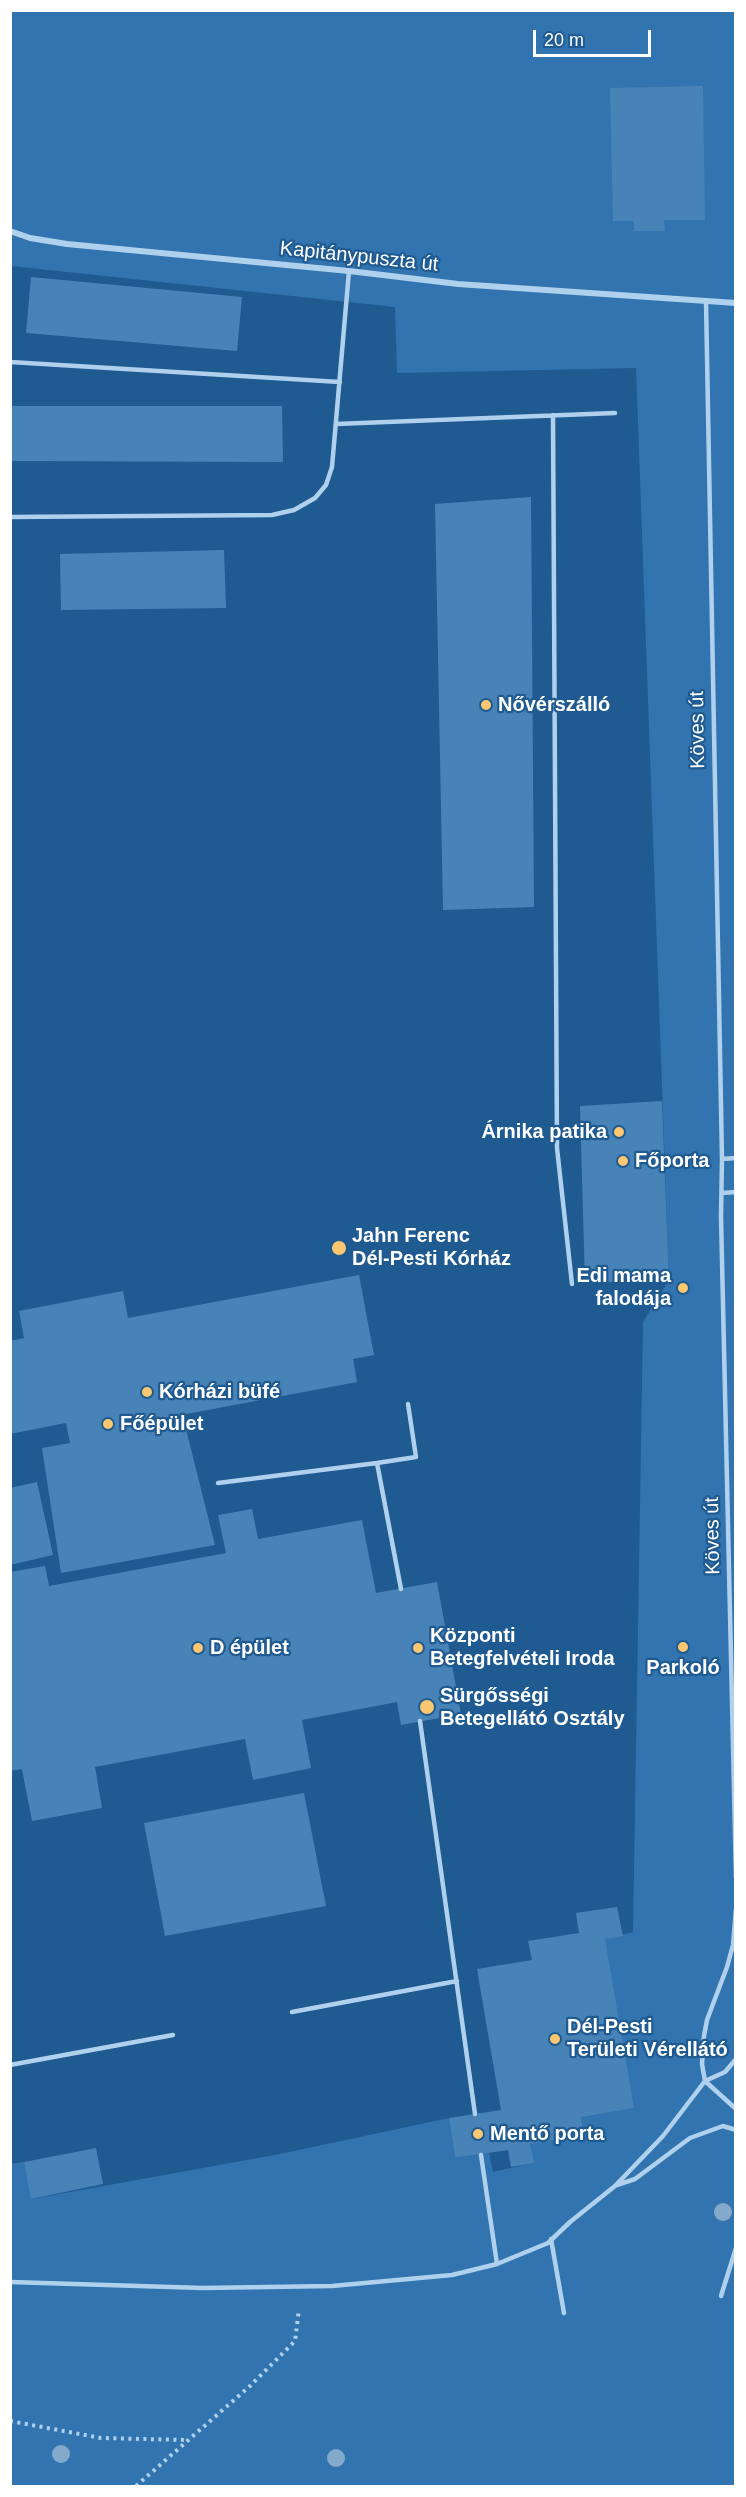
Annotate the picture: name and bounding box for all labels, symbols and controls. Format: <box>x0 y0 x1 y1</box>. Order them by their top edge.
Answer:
scale bar <box>536 18 654 56</box>
text: 20 m <box>544 30 584 50</box>
street label: Kapitánypuszta út <box>279 237 439 277</box>
street label: Köves út <box>685 691 711 769</box>
place label: Nővérszálló <box>498 693 610 717</box>
marker: Nővérszálló <box>479 698 493 712</box>
place label: Árnika patika <box>481 1120 607 1144</box>
marker: Árnika patika <box>612 1125 626 1139</box>
place label: Főporta <box>635 1149 709 1173</box>
marker: Főporta <box>616 1154 630 1168</box>
place label: Jahn Ferenc Dél-Pesti Kórház <box>352 1224 511 1271</box>
marker: Jahn Ferenc Dél-Pesti Kórház <box>330 1239 348 1257</box>
place label: Edi mama falodája <box>577 1264 671 1311</box>
marker: Edi mama falodája <box>676 1281 690 1295</box>
place label: Kórházi büfé <box>159 1380 280 1404</box>
marker: Kórházi büfé <box>140 1385 154 1399</box>
place label: Főépület <box>120 1412 203 1436</box>
marker: Főépület <box>101 1417 115 1431</box>
street label: Köves út <box>700 1497 726 1575</box>
place label: Központi Betegfelvételi Iroda <box>430 1624 615 1671</box>
place label: D épület <box>210 1636 289 1660</box>
marker: Parkoló <box>676 1640 690 1654</box>
marker: D épület <box>191 1641 205 1655</box>
marker: Központi Betegfelvételi Iroda <box>411 1641 425 1655</box>
place label: Parkoló <box>646 1656 720 1680</box>
place label: Sürgősségi Betegellátó Osztály <box>440 1684 625 1731</box>
marker: Sürgősségi Betegellátó Osztály <box>418 1698 436 1716</box>
place label: Dél-Pesti Területi Vérellátó <box>567 2015 728 2062</box>
marker: Dél-Pesti Területi Vérellátó <box>548 2032 562 2046</box>
place label: Mentő porta <box>490 2122 604 2146</box>
marker: Mentő porta <box>471 2127 485 2141</box>

